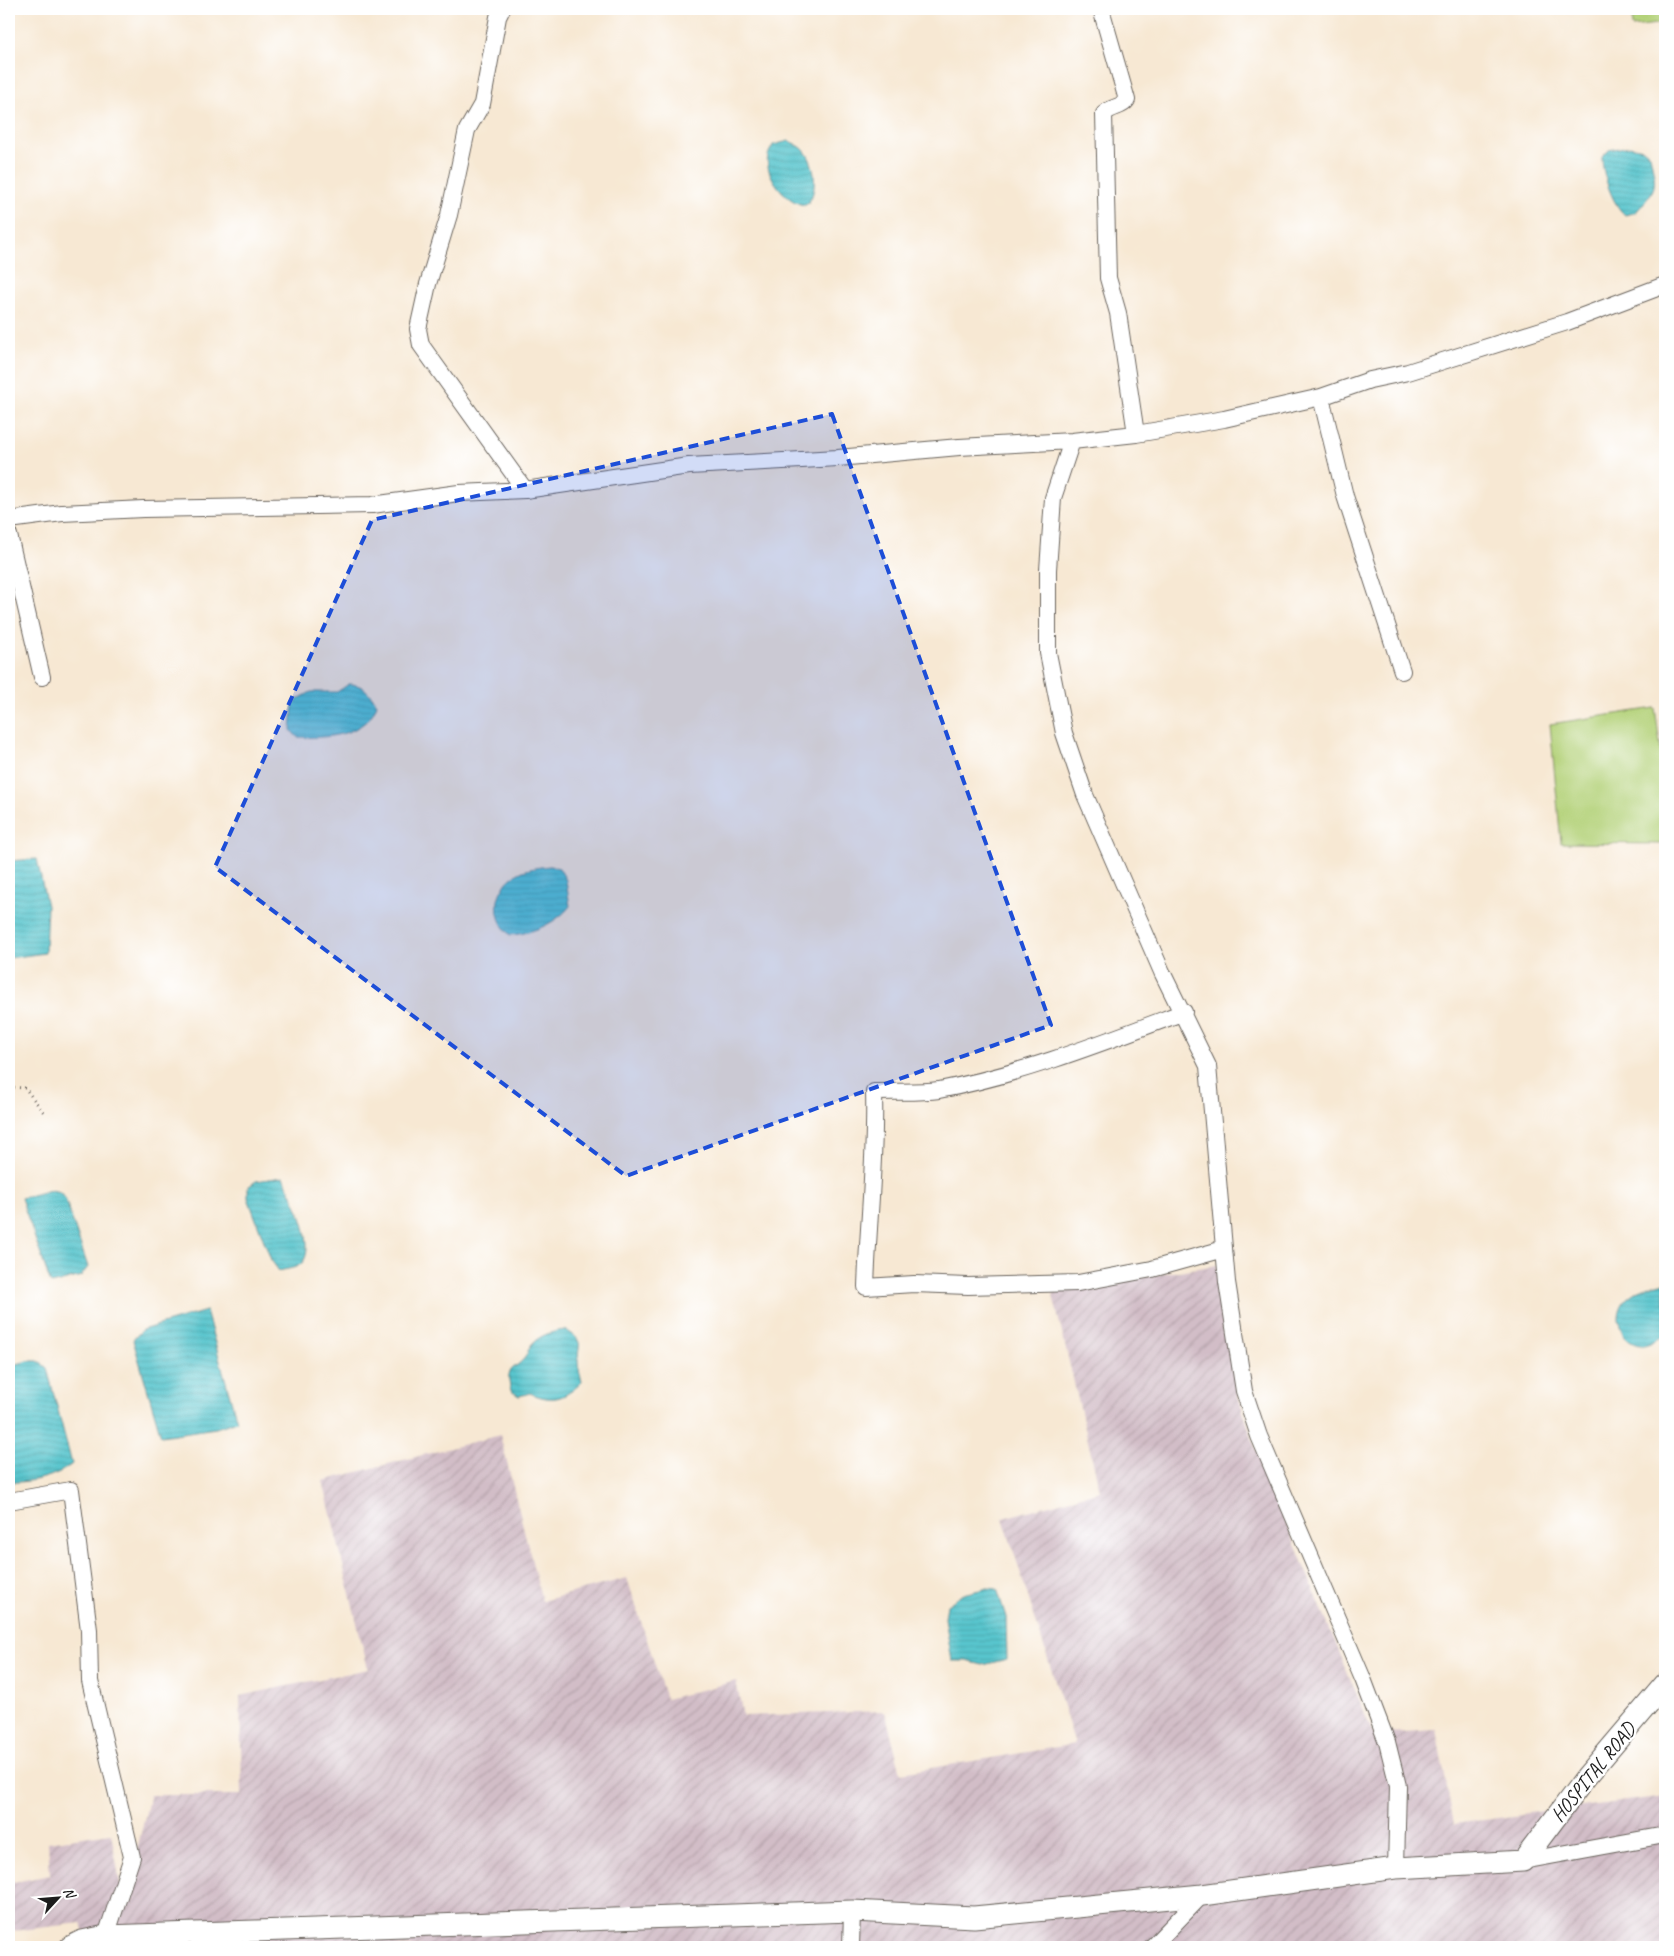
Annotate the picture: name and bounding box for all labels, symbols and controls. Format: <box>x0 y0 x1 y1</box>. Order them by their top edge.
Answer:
street label: HOSPITAL ROAD <box>1545 1716 1642 1827</box>
north arrow <box>32 1874 82 1924</box>
text: N <box>60 1885 80 1902</box>

